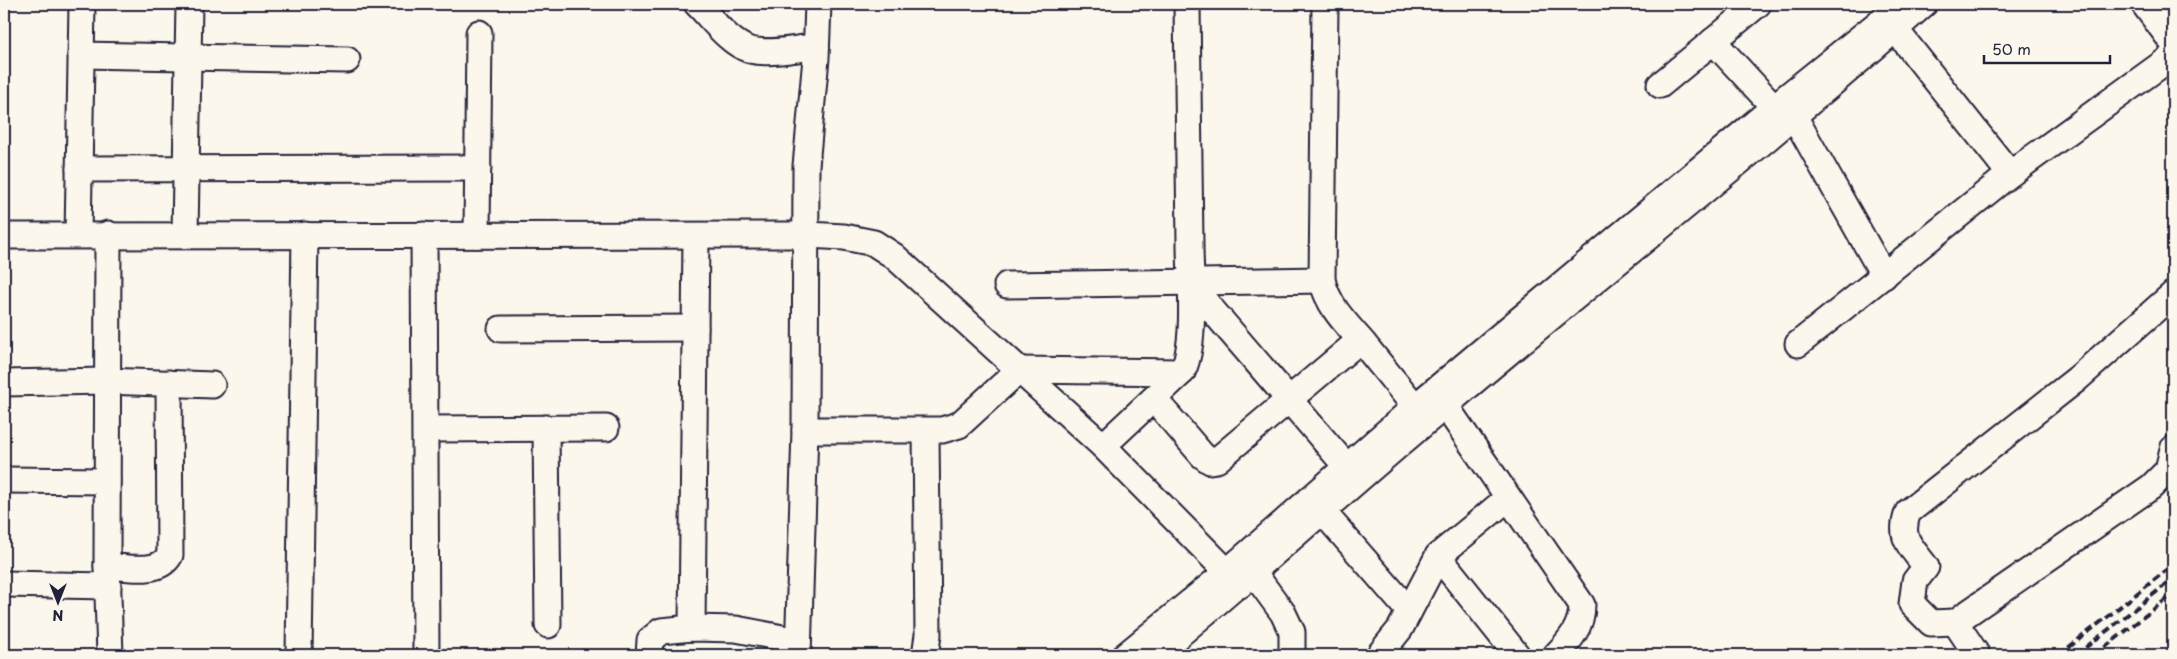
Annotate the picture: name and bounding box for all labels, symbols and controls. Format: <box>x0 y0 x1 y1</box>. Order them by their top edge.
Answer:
scale bar <box>1984 32 2111 64</box>
text: 50 m <box>1992 37 2031 60</box>
north arrow <box>32 576 82 626</box>
text: N <box>52 605 64 626</box>

